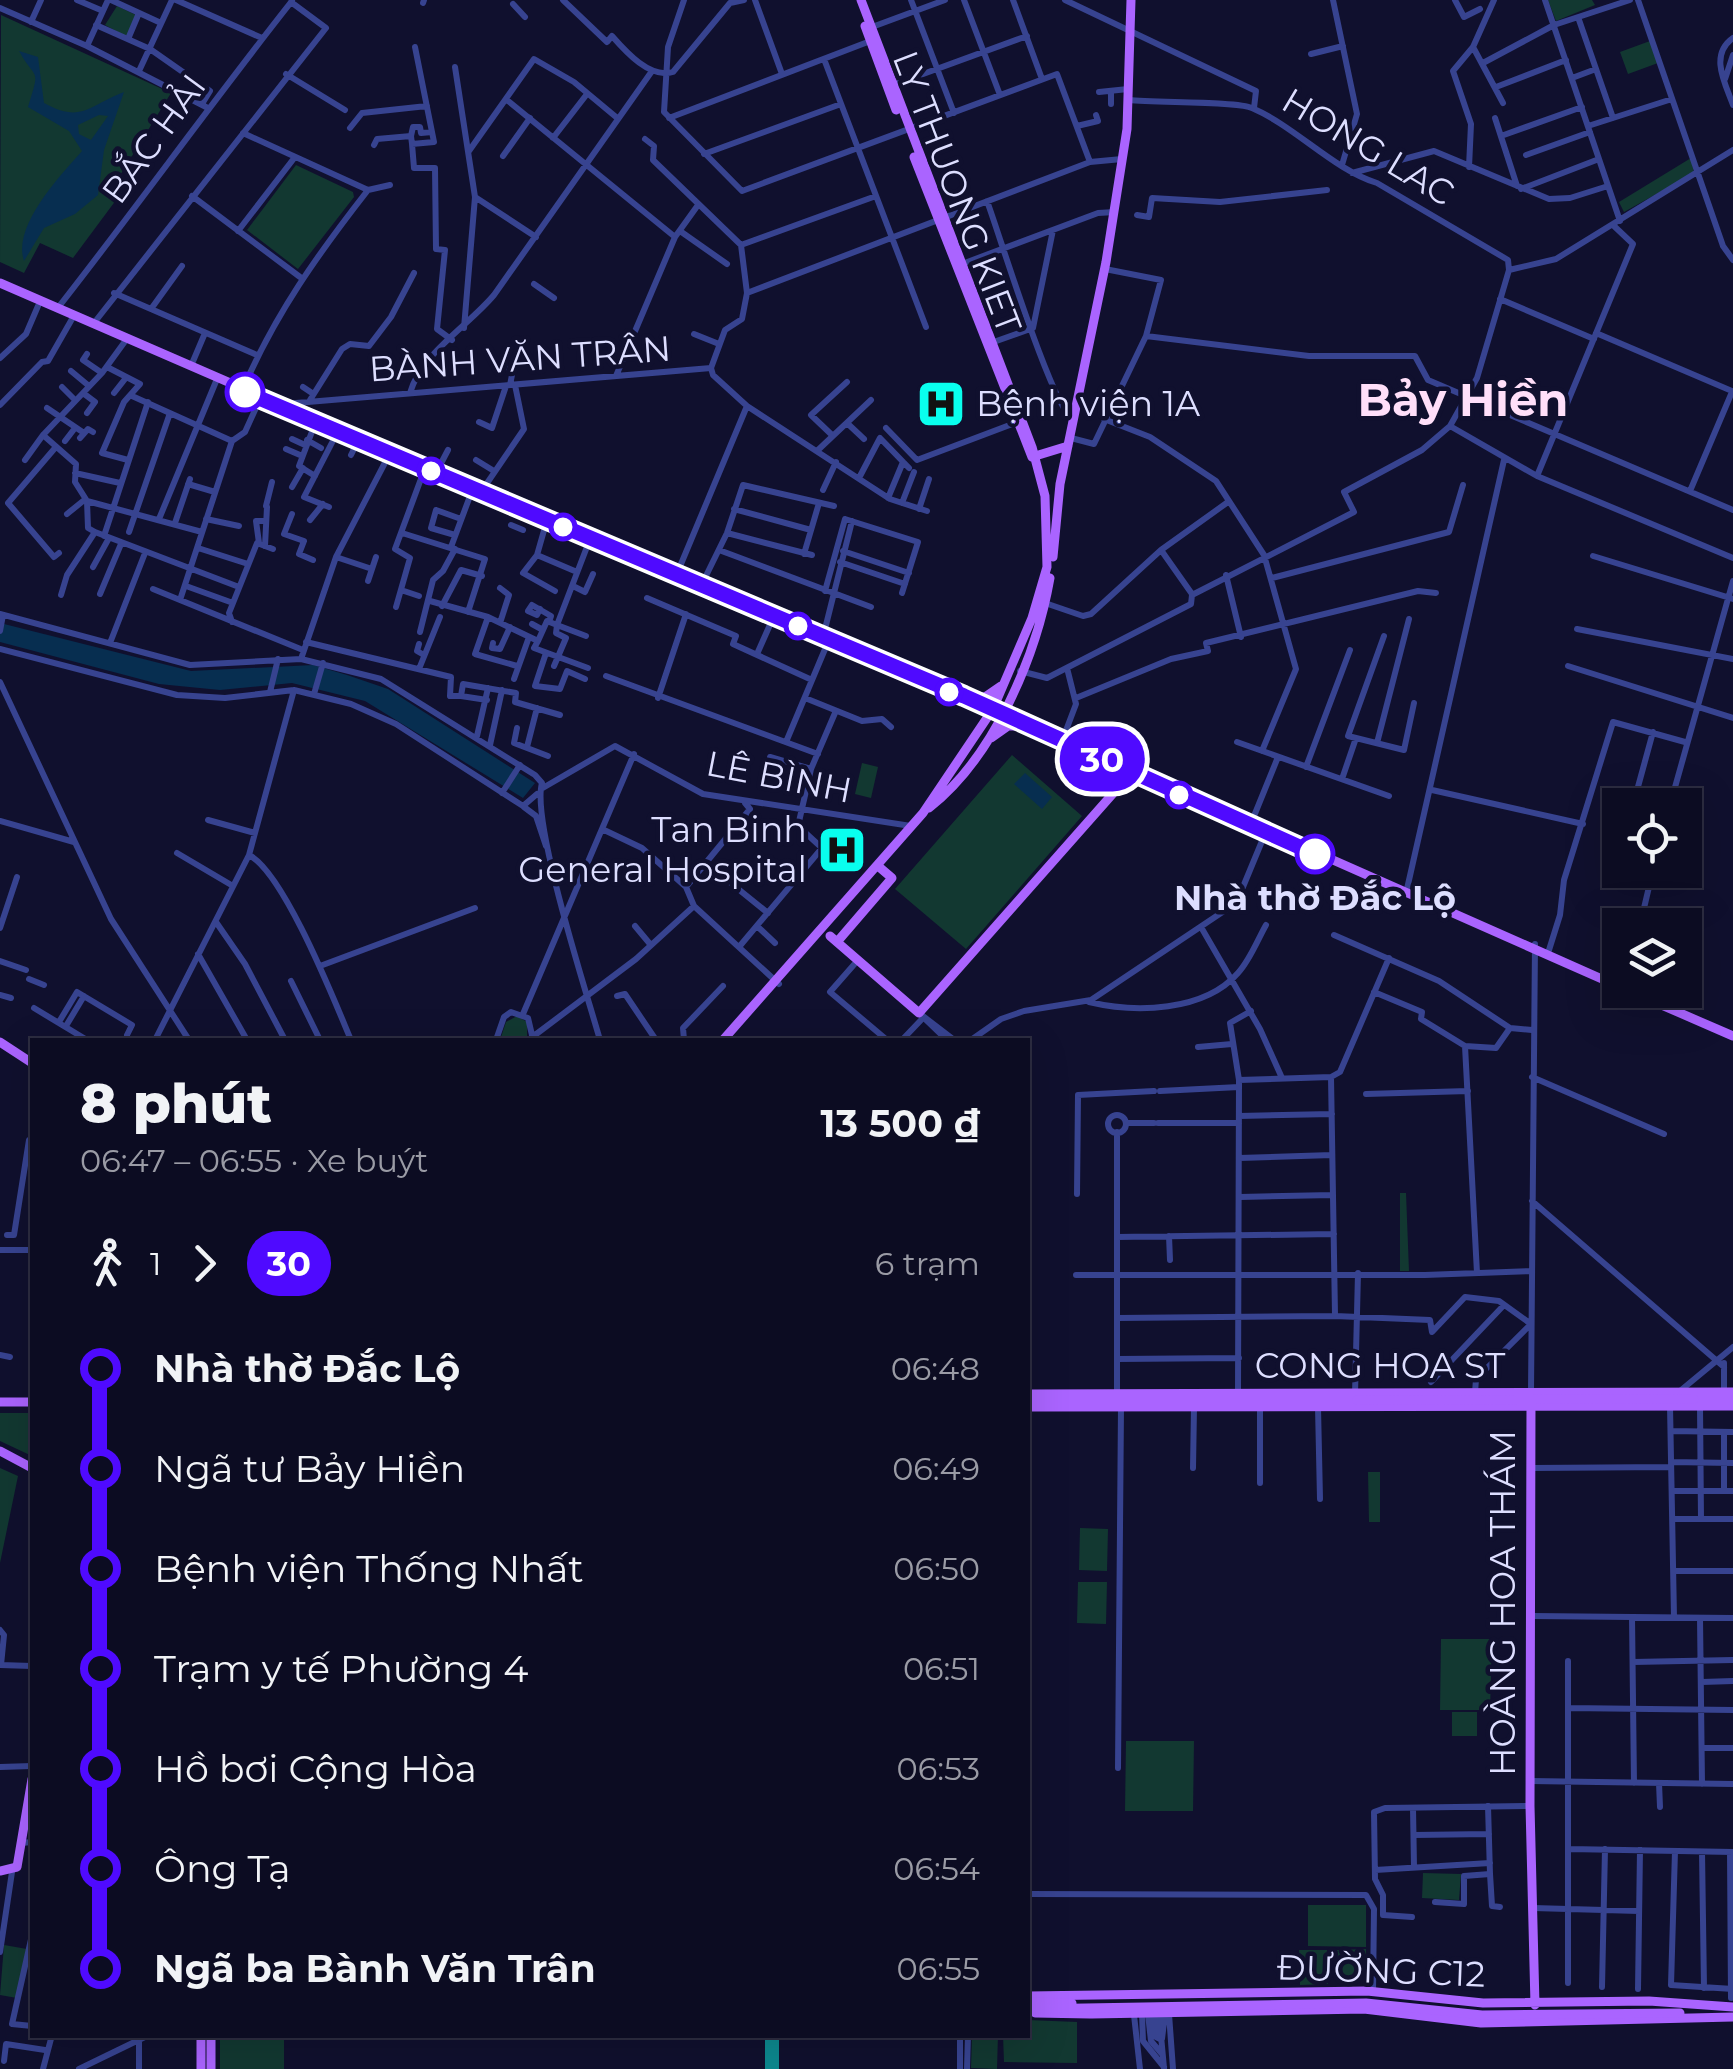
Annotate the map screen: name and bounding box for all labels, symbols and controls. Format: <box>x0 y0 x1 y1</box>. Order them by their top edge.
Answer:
street label: LY THUONG KIET <box>884 45 1031 339</box>
street label: BẮC HẢI <box>92 65 215 212</box>
street label: HONG LAC <box>1275 79 1462 215</box>
street label: BÀNH VĂN TRÂN <box>368 327 672 390</box>
district label: Bảy Hiền <box>1358 372 1568 427</box>
unlabelled marker <box>226 373 264 411</box>
hospital icon: Bệnh viện 1A <box>915 378 967 430</box>
place label: Bệnh viện 1A <box>976 382 1201 425</box>
unlabelled marker <box>418 458 444 484</box>
unlabelled marker <box>550 514 576 540</box>
unlabelled marker <box>785 613 811 639</box>
unlabelled marker <box>936 679 962 705</box>
line badge: 30 <box>1057 726 1147 792</box>
text: 30 <box>1080 738 1124 781</box>
street label: LÊ BÌNH <box>703 741 855 812</box>
unlabelled marker <box>1166 782 1192 808</box>
map controls <box>1602 788 1702 1008</box>
button: locate <box>1602 788 1702 888</box>
place label: Tan Binh General Hospital <box>518 808 807 891</box>
hospital icon: Tan Binh General Hospital <box>816 824 868 876</box>
marker: Nhà thờ Đắc Lộ <box>1296 835 1334 873</box>
place label: Nhà thờ Đắc Lộ <box>1174 876 1456 919</box>
button: layers <box>1602 908 1702 1008</box>
text: 8 phút <box>80 1070 272 1137</box>
text: 13 500 ₫ <box>821 1100 980 1147</box>
text: 06:47 – 06:55 · Xe buýt <box>80 1141 428 1180</box>
icon: walk <box>80 1236 135 1291</box>
icon: forward <box>177 1236 232 1291</box>
text: 30 <box>267 1242 311 1285</box>
text: 1 <box>150 1244 162 1283</box>
text: 6 trạm <box>875 1244 980 1283</box>
street label: CONG HOA ST <box>1255 1344 1505 1387</box>
text: Nhà thờ Đắc Lộ <box>154 1345 460 1392</box>
text: 06:48 <box>891 1349 980 1388</box>
street label: HOÀNG HOA THÁM <box>1481 1430 1524 1776</box>
text: Ngã tư Bảy Hiền <box>154 1445 465 1492</box>
text: 06:49 <box>892 1449 980 1488</box>
text: Bệnh viện Thống Nhất <box>154 1545 584 1592</box>
text: 06:50 <box>893 1549 980 1588</box>
text: Trạm y tế Phường 4 <box>154 1645 528 1692</box>
text: 06:51 <box>903 1649 980 1688</box>
text: Hồ bơi Cộng Hòa <box>154 1745 477 1792</box>
text: 06:53 <box>897 1749 980 1788</box>
text: Ông Tạ <box>154 1845 291 1892</box>
text: 06:54 <box>893 1849 980 1888</box>
text: Ngã ba Bành Văn Trân <box>154 1945 596 1992</box>
street label: ĐƯỜNG C12 <box>1276 1945 1486 1996</box>
text: 06:55 <box>896 1949 980 1988</box>

